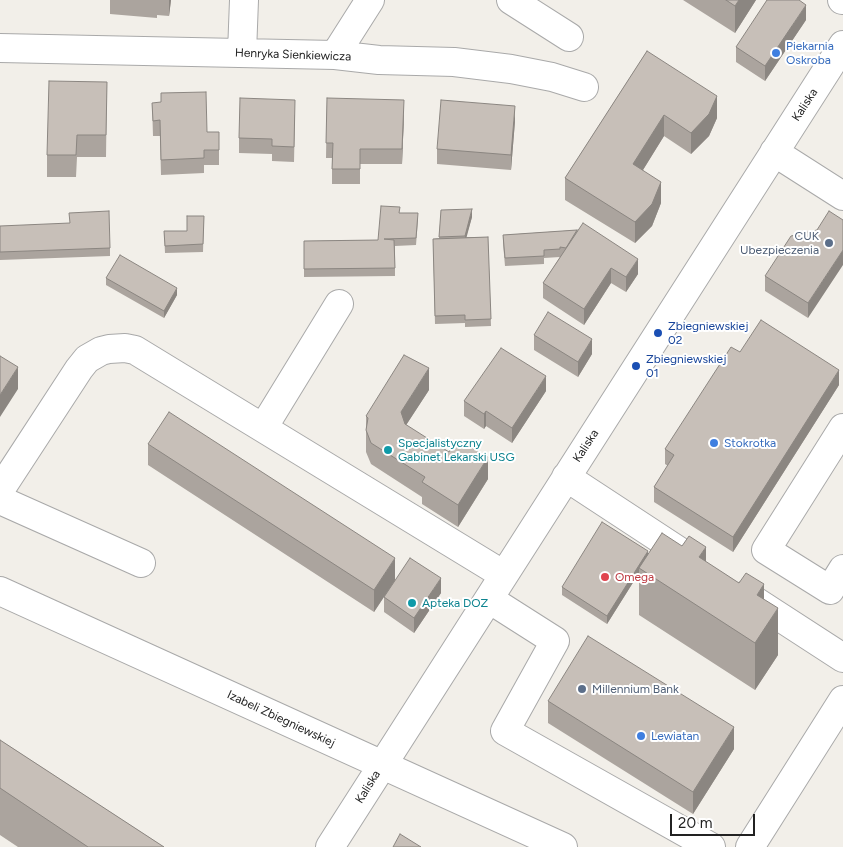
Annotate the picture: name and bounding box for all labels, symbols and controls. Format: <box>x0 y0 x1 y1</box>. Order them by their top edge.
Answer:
place label: Piekarnia Oskroba <box>786 39 834 67</box>
street label: Henryka Sienkiewicza <box>235 46 351 64</box>
marker: Piekarnia Oskroba <box>770 47 782 59</box>
street label: Kaliska <box>789 86 821 124</box>
place label: CUK Ubezpieczenia <box>740 229 819 257</box>
marker: CUK Ubezpieczenia <box>823 237 835 249</box>
place label: Zbiegniewskiej 02 <box>668 319 748 347</box>
marker: Zbiegniewskiej 02 <box>652 327 664 339</box>
place label: Zbiegniewskiej 01 <box>646 352 726 380</box>
marker: Zbiegniewskiej 01 <box>630 360 642 372</box>
street label: Kaliska <box>570 427 602 465</box>
place label: Specjalistyczny Gabinet Lekarski USG <box>398 436 515 464</box>
place label: Stokrotka <box>724 436 776 450</box>
marker: Stokrotka <box>708 437 720 449</box>
marker: Specjalistyczny Gabinet Lekarski USG <box>382 444 394 456</box>
place label: Omega <box>615 570 654 584</box>
marker: Omega <box>599 571 611 583</box>
place label: Apteka DOZ <box>422 596 488 610</box>
marker: Apteka DOZ <box>406 597 418 609</box>
place label: Millennium Bank <box>592 682 679 696</box>
marker: Millennium Bank <box>576 683 588 695</box>
street label: Izabeli Zbiegniewskiej <box>225 688 337 750</box>
place label: Lewiatan <box>651 729 699 743</box>
marker: Lewiatan <box>635 730 647 742</box>
street label: Kaliska <box>352 768 384 806</box>
scale bar <box>673 804 758 836</box>
text: 20 m <box>678 814 712 832</box>

